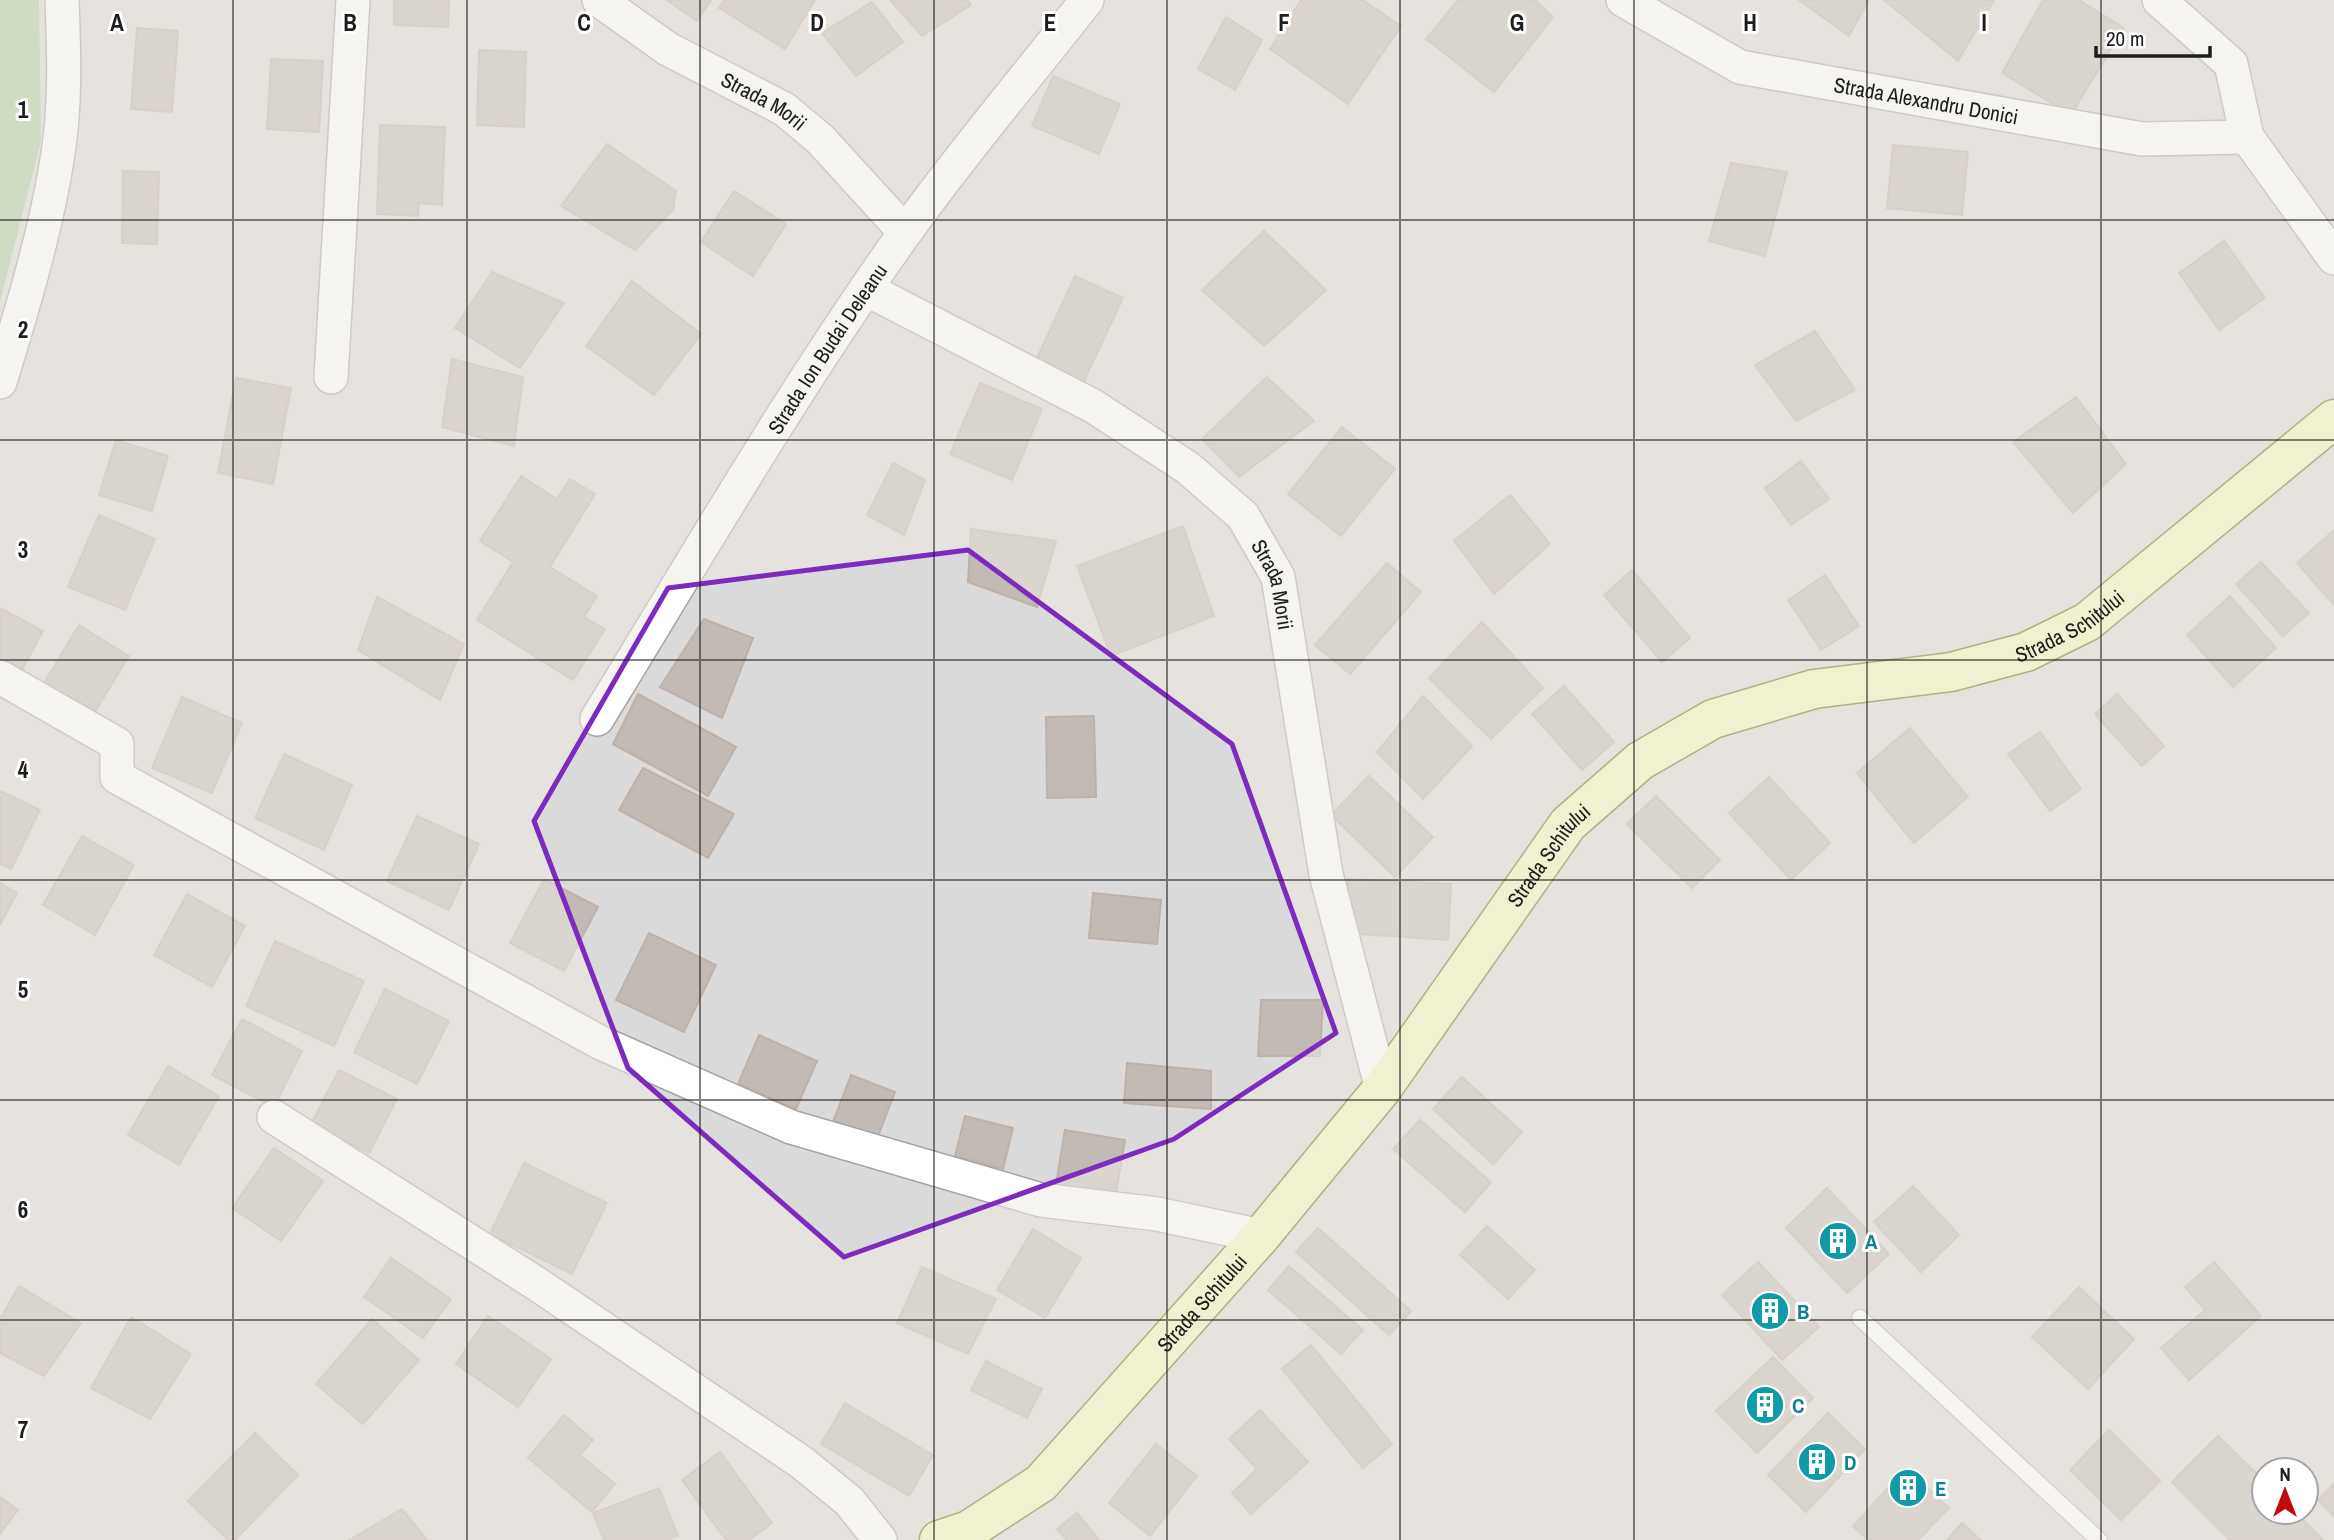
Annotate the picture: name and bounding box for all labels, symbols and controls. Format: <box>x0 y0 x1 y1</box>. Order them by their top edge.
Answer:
text: A <box>110 7 124 38</box>
text: B <box>343 7 357 38</box>
text: C <box>577 7 591 38</box>
text: D <box>810 7 824 38</box>
text: E <box>1044 7 1056 38</box>
text: F <box>1278 7 1290 38</box>
text: G <box>1510 7 1524 38</box>
text: H <box>1743 7 1757 38</box>
text: I <box>1981 7 1987 38</box>
scale bar <box>2096 14 2210 58</box>
text: 20 m <box>2106 24 2144 53</box>
street label: Strada Morii <box>716 65 813 137</box>
street label: Strada Alexandru Donici <box>1832 70 2021 131</box>
text: 1 <box>18 94 29 125</box>
street label: Strada Ion Budai Deleanu <box>760 258 894 439</box>
text: 2 <box>18 314 28 345</box>
text: 3 <box>18 534 28 565</box>
street label: Strada Morii <box>1245 534 1301 632</box>
street label: Strada Schitului <box>2012 583 2130 669</box>
text: 4 <box>18 754 29 785</box>
street label: Strada Schitului <box>1500 797 1596 912</box>
text: 5 <box>18 974 28 1005</box>
text: 6 <box>18 1194 28 1225</box>
building icon: A <box>1817 1220 1859 1262</box>
place label: A <box>1865 1227 1878 1256</box>
street label: Strada Schitului <box>1150 1247 1253 1358</box>
building icon: B <box>1749 1290 1791 1332</box>
place label: B <box>1797 1297 1809 1326</box>
building icon: C <box>1744 1384 1786 1426</box>
place label: C <box>1792 1391 1804 1420</box>
text: 7 <box>18 1414 28 1445</box>
building icon: D <box>1796 1441 1838 1483</box>
place label: D <box>1844 1448 1856 1477</box>
north arrow <box>2250 1456 2320 1526</box>
text: N <box>2279 1461 2291 1487</box>
building icon: E <box>1887 1467 1929 1509</box>
place label: E <box>1935 1474 1947 1503</box>

